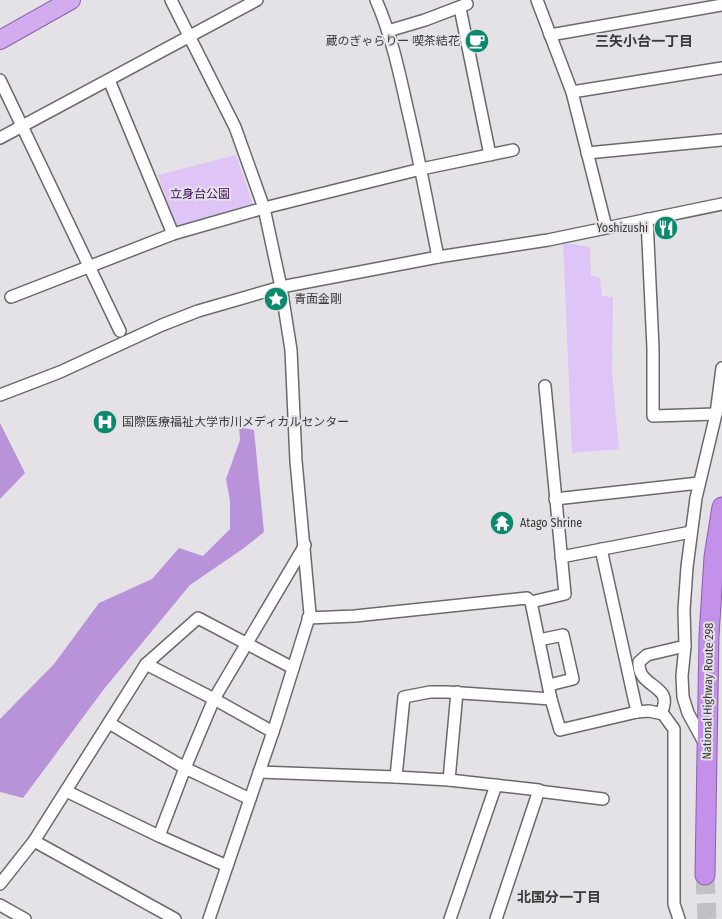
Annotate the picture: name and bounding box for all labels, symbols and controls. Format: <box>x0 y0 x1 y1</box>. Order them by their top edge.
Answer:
cafe icon: 蔵のぎゃらりー 喫茶結花 <box>464 28 490 54</box>
district label: 三矢小台一丁目 <box>595 33 693 50</box>
place label: 蔵のぎゃらりー 喫茶結花 <box>325 34 460 48</box>
park label: 立身台公園 <box>170 187 230 201</box>
restaurant icon: Yoshizushi <box>653 215 679 241</box>
place label: Yoshizushi <box>597 221 648 235</box>
place icon: 青面金剛 <box>263 286 289 312</box>
place label: 青面金剛 <box>294 292 342 306</box>
hospital icon: 国際医療福祉大学市川メディカルセンター <box>92 409 118 435</box>
place label: 国際医療福祉大学市川メディカルセンター <box>122 415 349 429</box>
temple icon: Atago Shrine <box>489 510 515 536</box>
place label: Atago Shrine <box>520 516 582 530</box>
street label: National Highway Route 298 <box>700 622 716 760</box>
district label: 北国分一丁目 <box>517 889 601 906</box>

